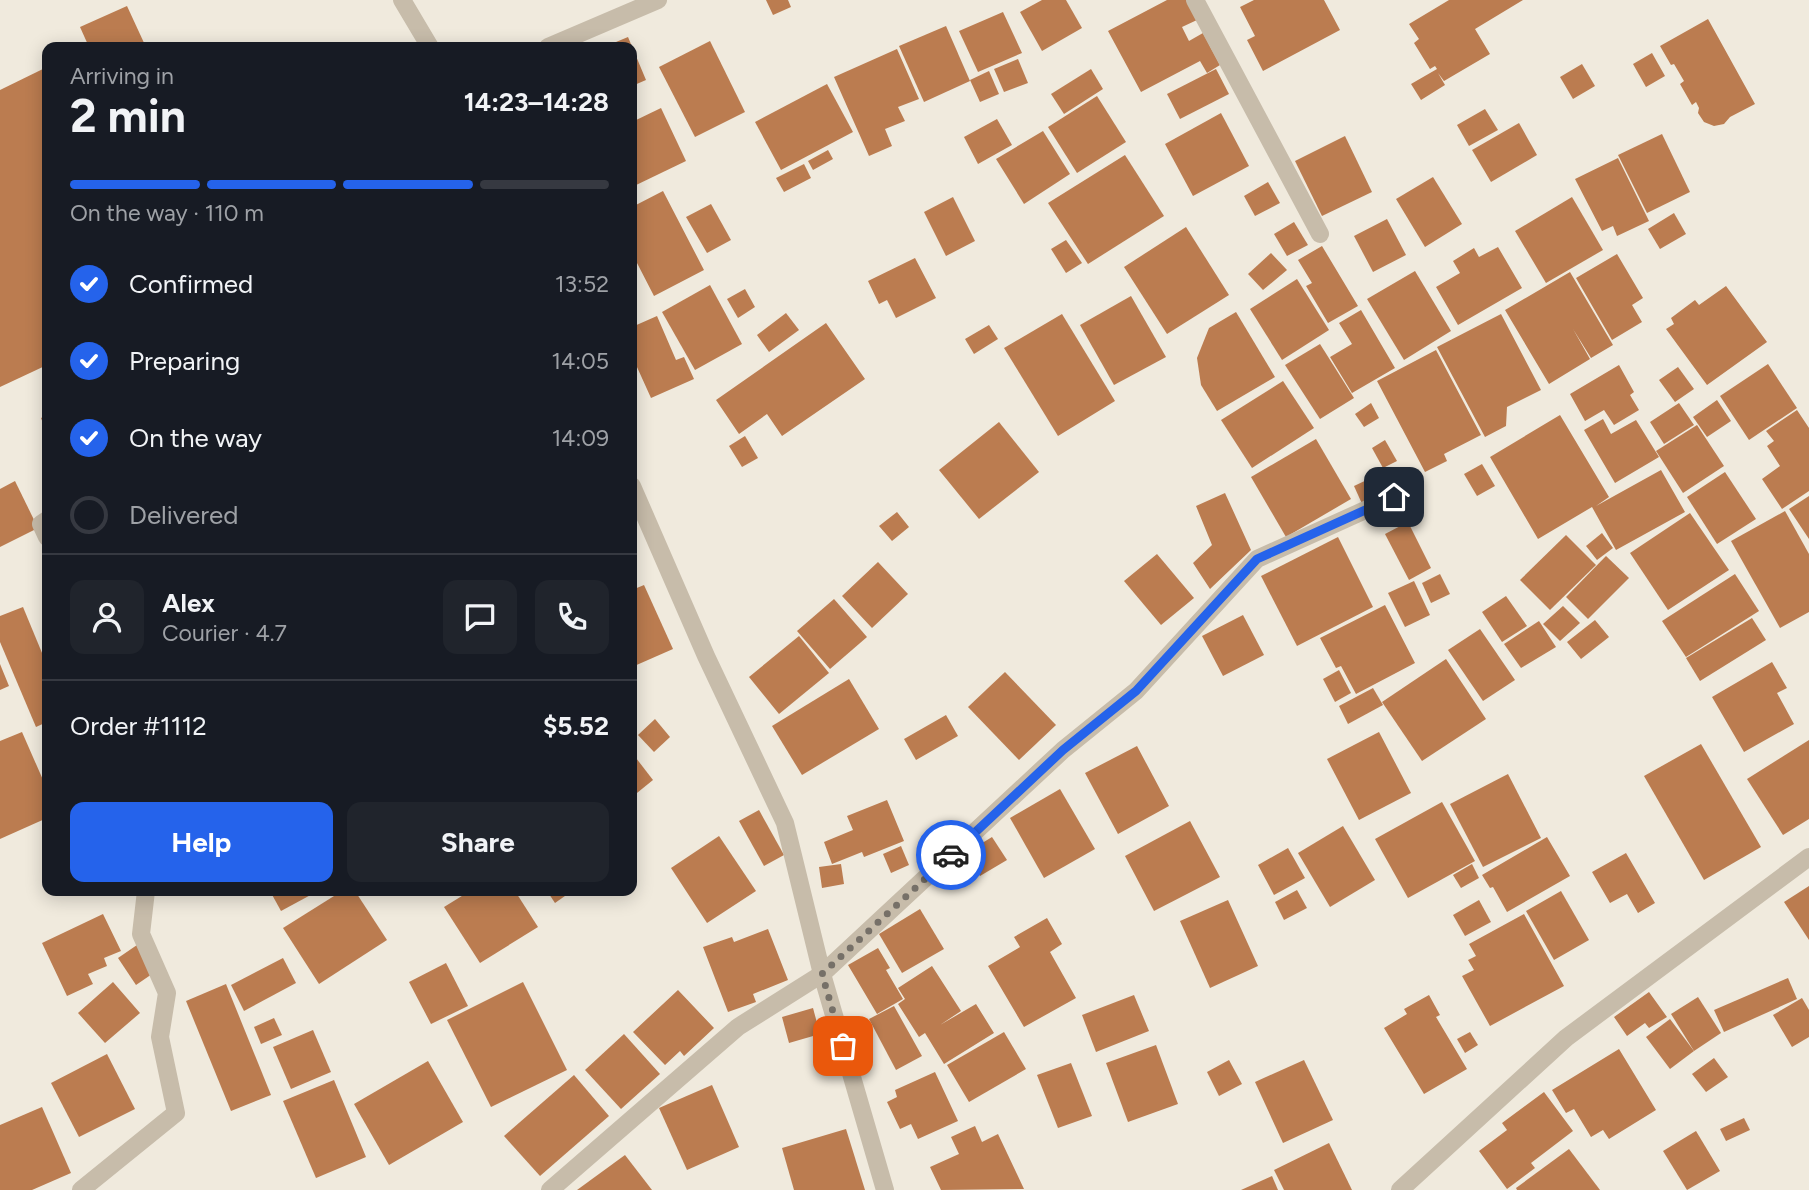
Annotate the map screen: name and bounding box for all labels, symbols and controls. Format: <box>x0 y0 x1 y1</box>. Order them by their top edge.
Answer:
text: Arriving in <box>70 62 174 90</box>
text: 14:23–14:28 <box>464 86 609 118</box>
text: 2 min <box>70 88 186 144</box>
text: On the way · 110 m <box>70 199 264 227</box>
icon: check <box>70 265 108 303</box>
text: Confirmed <box>129 268 253 300</box>
text: 13:52 <box>555 270 609 298</box>
icon: check <box>70 342 108 380</box>
text: Preparing <box>129 345 240 377</box>
text: 14:05 <box>551 347 609 375</box>
icon: check <box>70 419 108 457</box>
text: On the way <box>129 422 262 454</box>
text: 14:09 <box>552 424 609 452</box>
pin <box>1364 467 1424 527</box>
icon: home <box>1375 478 1413 516</box>
text: Delivered <box>129 499 238 531</box>
button: person <box>70 580 144 654</box>
button: chat <box>443 580 517 654</box>
button: phone <box>535 580 609 654</box>
text: Alex <box>162 587 215 619</box>
text: Courier · 4.7 <box>162 619 287 647</box>
text: Order #1112 <box>70 710 207 742</box>
text: $5.52 <box>543 710 609 742</box>
button: Help <box>70 802 333 882</box>
button: Share <box>347 802 609 882</box>
courier <box>916 820 986 890</box>
icon: car <box>932 836 970 874</box>
pin <box>813 1016 873 1076</box>
icon: bag <box>824 1027 862 1065</box>

